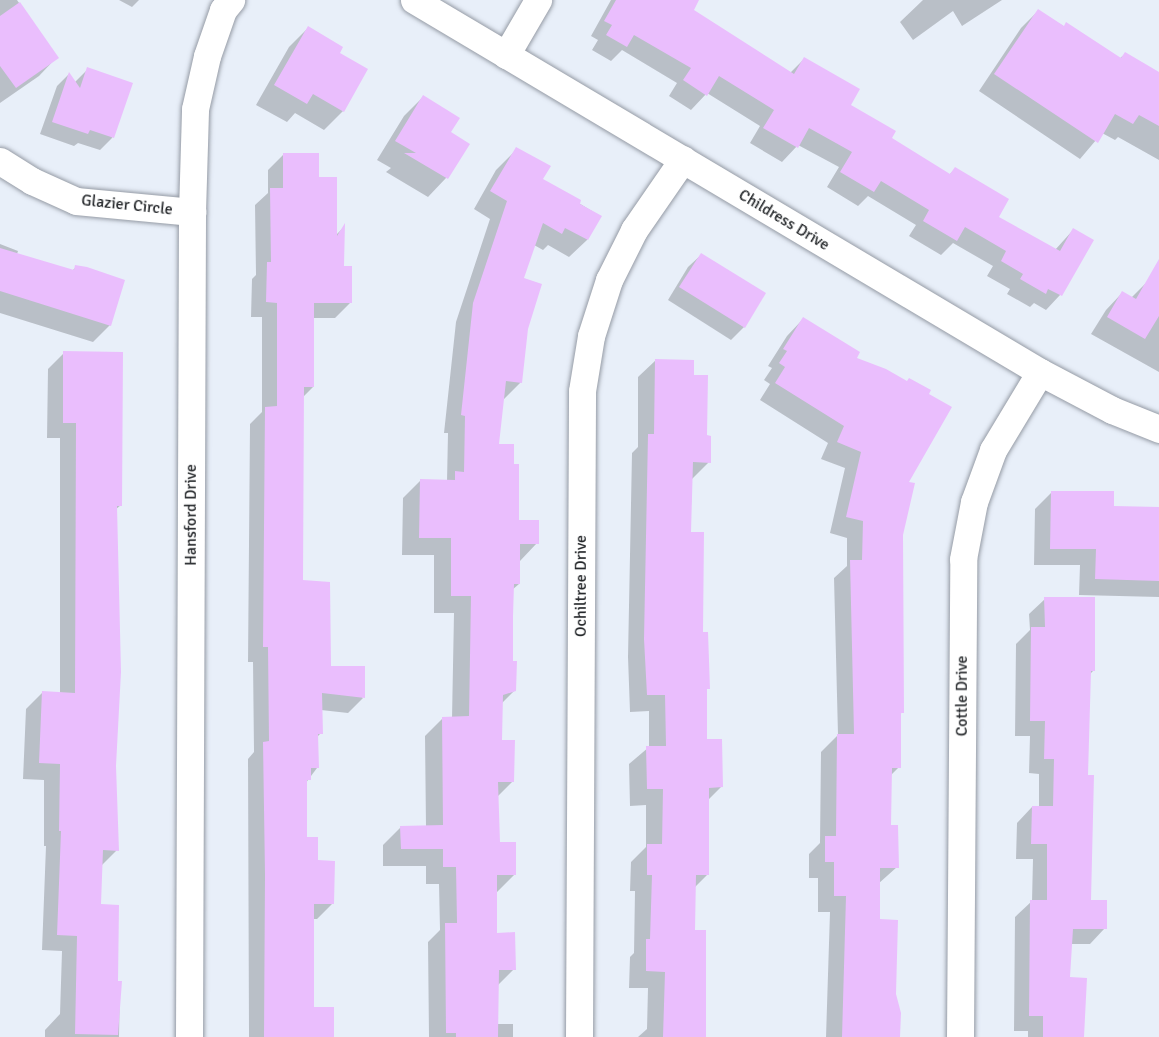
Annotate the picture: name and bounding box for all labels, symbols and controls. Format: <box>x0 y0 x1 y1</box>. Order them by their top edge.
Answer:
street label: Childress Drive <box>735 185 833 255</box>
street label: Glazier Circle <box>80 191 174 219</box>
street label: Hansford Drive <box>181 464 201 566</box>
street label: Ochiltree Drive <box>571 535 591 637</box>
street label: Cottle Drive <box>952 656 972 736</box>

